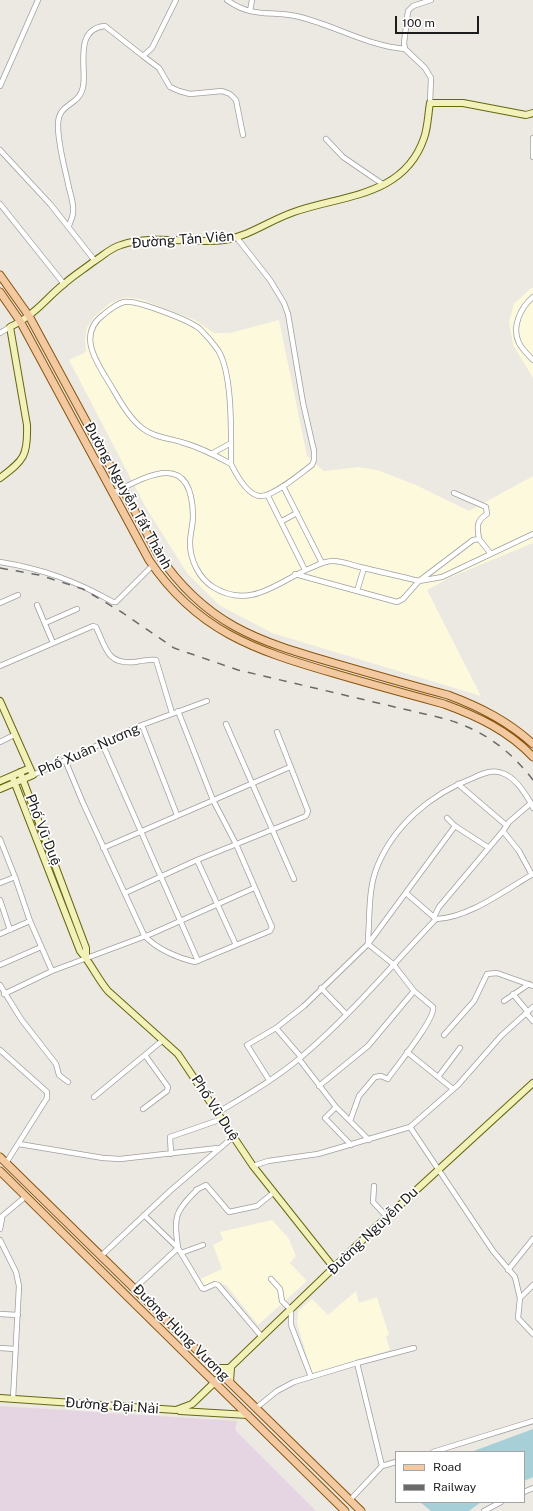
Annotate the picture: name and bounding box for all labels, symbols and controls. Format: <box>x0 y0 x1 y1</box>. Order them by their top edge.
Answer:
scale bar <box>397 8 481 34</box>
text: 100 m <box>402 16 435 30</box>
street label: Đường Tản Viên <box>131 228 235 252</box>
street label: Đường Nguyễn Tất Thành <box>81 420 175 572</box>
street label: Phố Xuân Nương <box>36 720 142 780</box>
street label: Phố Vũ Duệ <box>22 792 64 868</box>
street label: Phố Vũ Duệ <box>188 1072 242 1144</box>
street label: Đường Nguyễn Du <box>324 1184 422 1278</box>
street label: Đường Hùng Vương <box>129 1281 233 1385</box>
street label: Đường Đại Nải <box>65 1394 159 1418</box>
legend <box>395 1451 525 1503</box>
text: Road <box>433 1460 461 1474</box>
text: Railway <box>433 1480 476 1494</box>

